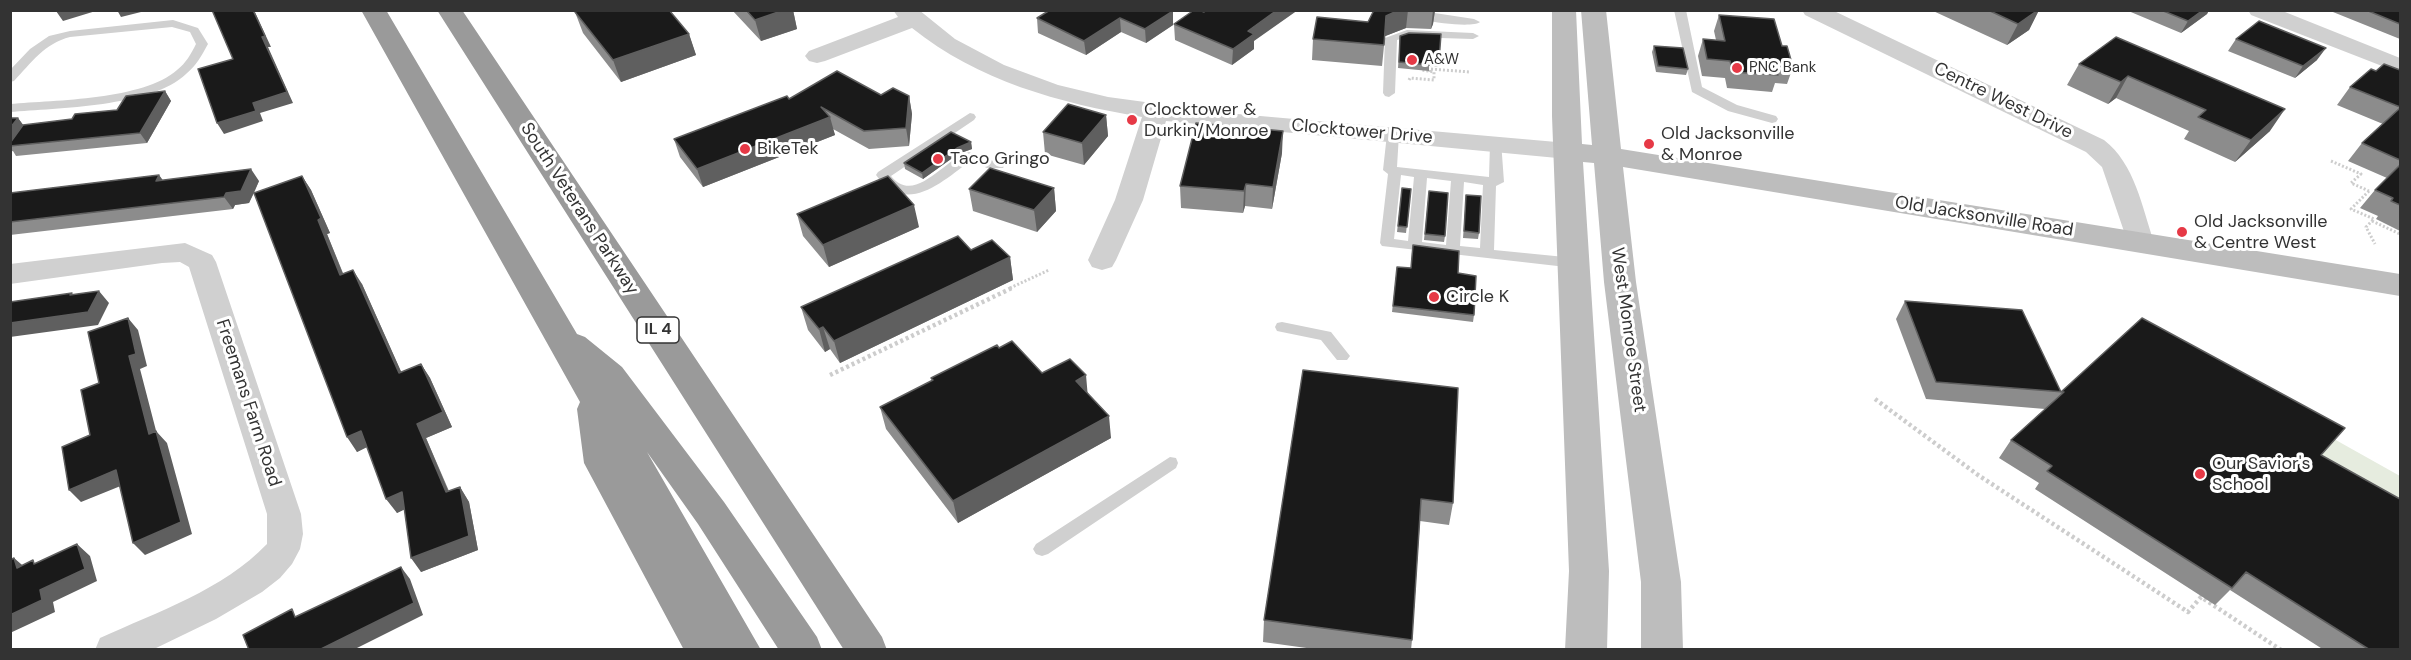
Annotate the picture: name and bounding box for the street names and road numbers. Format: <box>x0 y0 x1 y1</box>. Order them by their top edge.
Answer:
street label: Centre West Drive <box>1930 58 2076 144</box>
street label: Clocktower Drive <box>1290 115 1434 149</box>
street label: South Veterans Parkway <box>515 119 643 299</box>
street label: Old Jacksonville Road <box>1893 192 2075 242</box>
street label: West Monroe Street <box>1606 246 1650 414</box>
street label: Freemans Farm Road <box>211 317 285 489</box>
road number: IL 4 <box>637 317 679 343</box>

